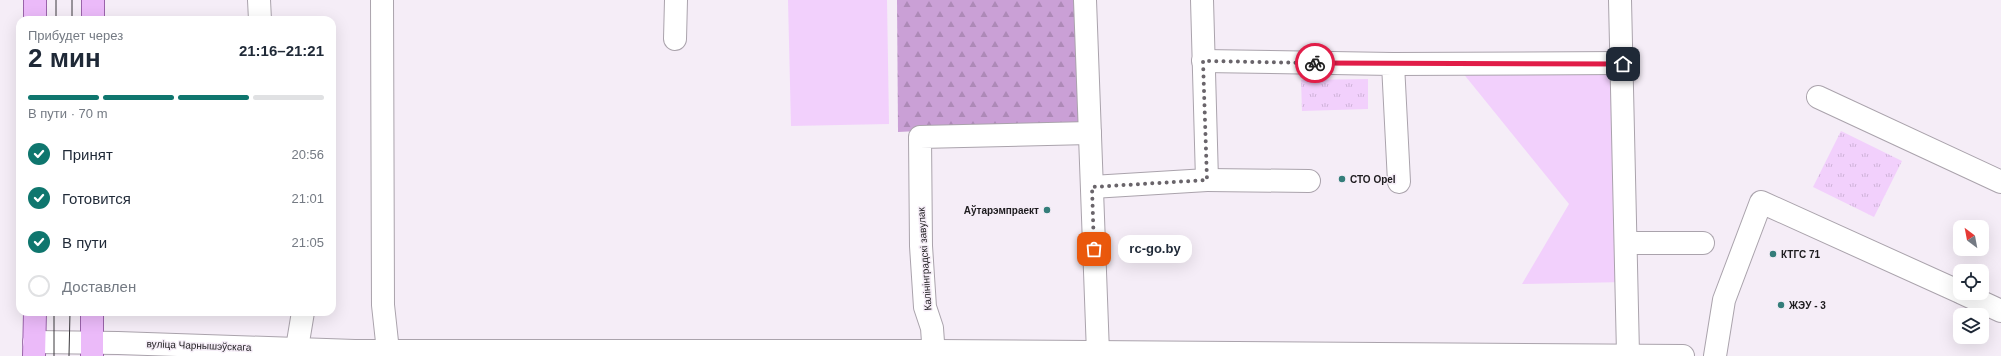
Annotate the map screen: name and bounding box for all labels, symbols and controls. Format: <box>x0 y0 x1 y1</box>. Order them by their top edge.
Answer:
text: Прибудет через <box>28 28 123 43</box>
text: 21:16–21:21 <box>239 42 324 59</box>
text: 2 мин <box>28 43 101 73</box>
courier <box>1295 43 1335 83</box>
pin <box>1606 47 1640 81</box>
icon: bike <box>1304 52 1326 74</box>
icon: home <box>1612 53 1634 75</box>
text: В пути · 70 m <box>28 106 108 121</box>
icon: check <box>28 143 50 165</box>
text: Принят <box>62 146 113 163</box>
text: 20:56 <box>291 147 324 162</box>
marker: СТО Opel <box>1337 174 1347 184</box>
place label: СТО Opel <box>1350 174 1396 185</box>
icon: check <box>28 187 50 209</box>
text: Готовится <box>62 190 131 207</box>
text: 21:01 <box>291 191 324 206</box>
place label: Аўтарэмпраект <box>964 205 1039 216</box>
marker: Аўтарэмпраект <box>1042 205 1052 215</box>
street label: Калінінградскі завулак <box>915 206 934 311</box>
north arrow <box>1953 220 1989 256</box>
map controls <box>1953 220 1989 344</box>
icon: check <box>28 231 50 253</box>
pin <box>1077 232 1111 266</box>
text: В пути <box>62 234 107 251</box>
text: 21:05 <box>291 235 324 250</box>
callout: rc-go.by <box>1118 235 1192 263</box>
icon: bag <box>1083 238 1105 260</box>
text: rc-go.by <box>1129 241 1181 256</box>
marker: КТГС 71 <box>1768 249 1778 259</box>
place label: КТГС 71 <box>1781 249 1821 260</box>
button: locate <box>1953 264 1989 300</box>
text: Доставлен <box>62 278 136 295</box>
marker: ЖЭУ - 3 <box>1776 300 1786 310</box>
place label: ЖЭУ - 3 <box>1788 300 1826 311</box>
button: layers <box>1953 308 1989 344</box>
street label: вуліца Чарнышэўскага <box>146 338 252 353</box>

